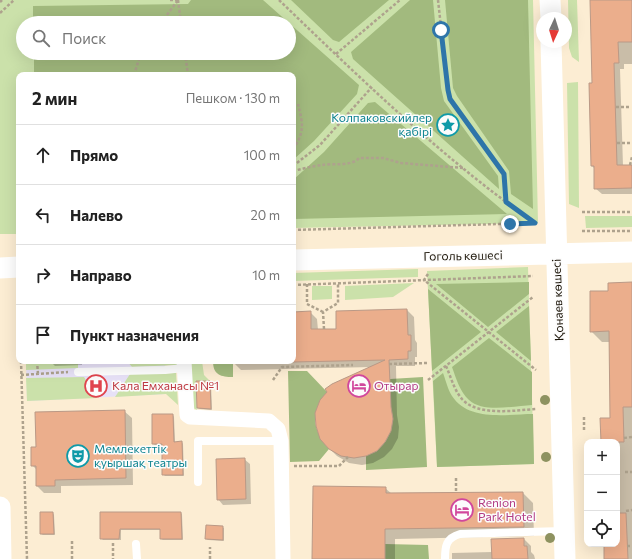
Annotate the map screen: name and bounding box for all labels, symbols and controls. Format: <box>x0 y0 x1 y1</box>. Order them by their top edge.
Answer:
north arrow <box>536 12 572 48</box>
search box <box>16 16 296 60</box>
route start <box>432 21 450 39</box>
icon: search <box>30 27 52 49</box>
text: Поиск <box>62 29 106 47</box>
text: 2 мин <box>32 88 77 109</box>
text: Пешком · 130 m <box>186 90 280 106</box>
place label: Колпаковскийлер қабірі <box>331 110 432 138</box>
place icon: Колпаковскийлер қабірі <box>435 112 461 138</box>
icon: ahead <box>32 144 54 166</box>
text: Прямо <box>70 146 118 164</box>
text: 100 m <box>244 147 280 163</box>
icon: left <box>32 204 54 226</box>
text: Налево <box>70 206 123 224</box>
text: 20 m <box>251 207 280 223</box>
route end <box>501 215 519 233</box>
street label: Гоголь көшесі <box>423 247 503 263</box>
street label: Қонаев көшесі <box>549 259 565 341</box>
icon: right <box>32 264 54 286</box>
text: Направо <box>70 266 132 284</box>
text: 10 m <box>252 267 280 283</box>
icon: arrive <box>32 324 54 346</box>
text: Пункт назначения <box>70 326 199 344</box>
hospital icon: Кала Eмханасы №1 <box>83 373 109 399</box>
hotel icon: Отырар <box>346 373 372 399</box>
place label: Кала Eмханасы №1 <box>112 378 219 392</box>
place label: Отырар <box>374 378 418 392</box>
map controls <box>584 439 620 547</box>
button: + <box>584 439 620 475</box>
place label: Мемлекеттік қуыршақ театры <box>94 441 187 469</box>
theatre icon: Мемлекеттік қуыршақ театры <box>65 443 91 469</box>
button: − <box>584 475 620 511</box>
place label: Renion Park Hotel <box>478 495 536 523</box>
hotel icon: Renion Park Hotel <box>449 497 475 523</box>
button: locate <box>584 511 620 547</box>

